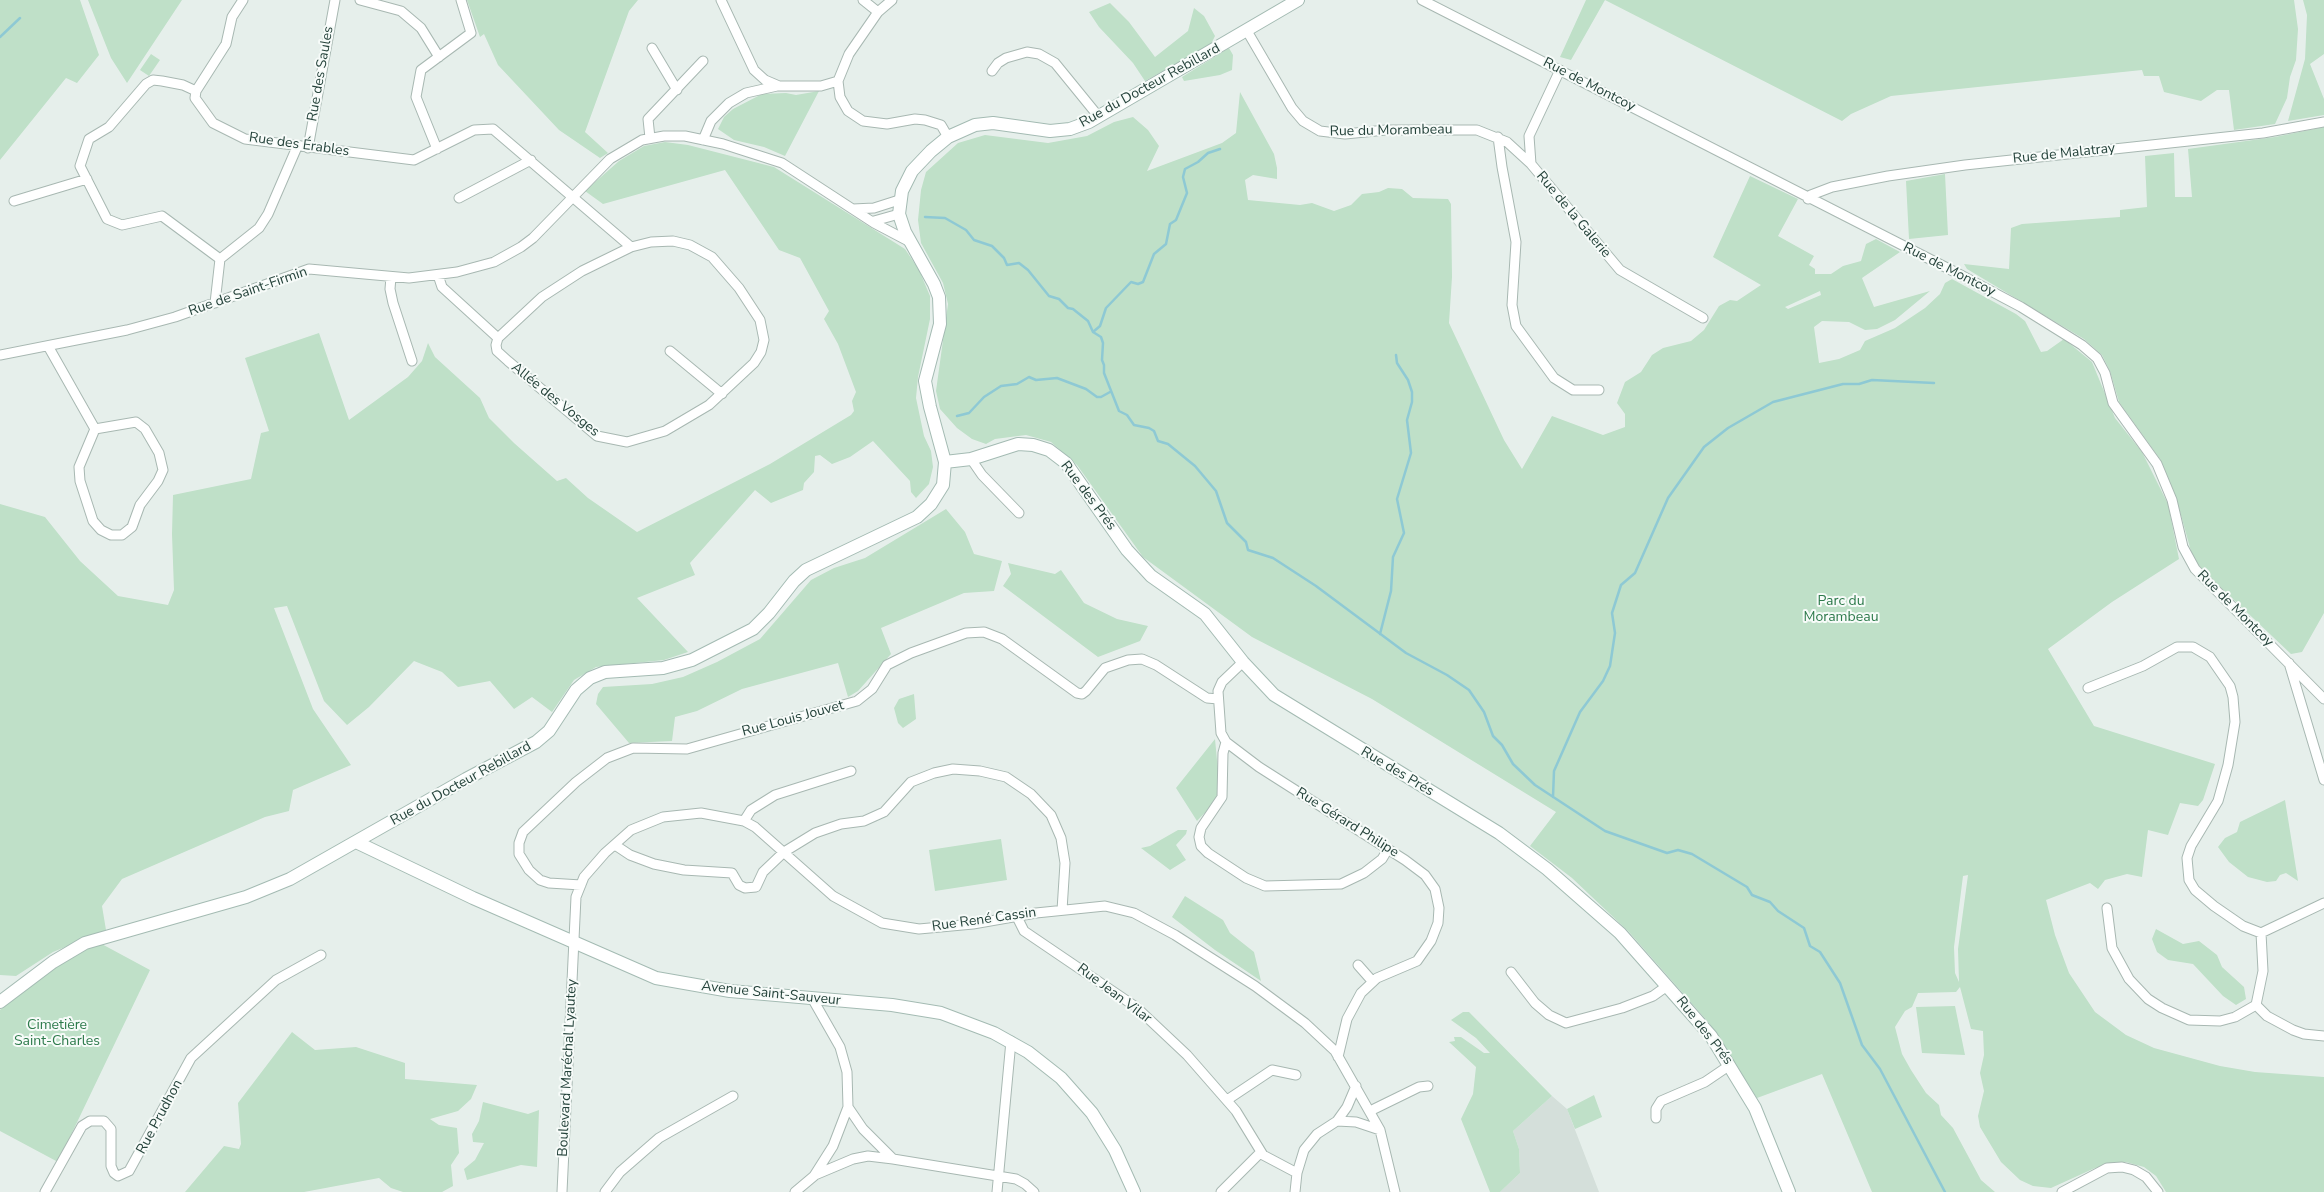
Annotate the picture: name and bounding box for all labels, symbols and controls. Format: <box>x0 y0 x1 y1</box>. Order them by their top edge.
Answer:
street label: Rue des Saules <box>304 25 338 123</box>
street label: Rue du Docteur Rebillard <box>1077 40 1223 132</box>
street label: Rue de Montcoy <box>1540 55 1638 115</box>
street label: Rue du Morambeau <box>1329 122 1453 140</box>
street label: Rue des Érables <box>248 130 350 160</box>
street label: Rue de Malatray <box>2012 140 2116 168</box>
street label: Rue de la Galerie <box>1532 168 1614 262</box>
street label: Rue de Montcoy <box>1900 240 1998 300</box>
street label: Rue de Saint-Firmin <box>186 264 310 320</box>
street label: Allée des Vosges <box>508 359 602 441</box>
street label: Rue des Prés <box>1057 458 1119 534</box>
street label: Rue de Montcoy <box>2193 567 2277 651</box>
park label: Parc du Morambeau <box>1804 594 1878 626</box>
street label: Rue Louis Jouvet <box>740 697 846 741</box>
street label: Rue du Docteur Rebillard <box>388 738 534 830</box>
street label: Rue des Prés <box>1358 744 1436 800</box>
street label: Rue Gérard Philipe <box>1293 785 1401 861</box>
street label: Rue René Cassin <box>931 904 1037 936</box>
street label: Rue Jean Vilar <box>1074 961 1154 1027</box>
street label: Avenue Saint-Sauveur <box>700 978 842 1010</box>
street label: Boulevard Maréchal Lyautey <box>555 979 581 1157</box>
street label: Rue des Prés <box>1672 994 1736 1068</box>
park label: Cimetière Saint-Charles <box>14 1018 100 1050</box>
street label: Rue Prudhon <box>133 1077 187 1157</box>

